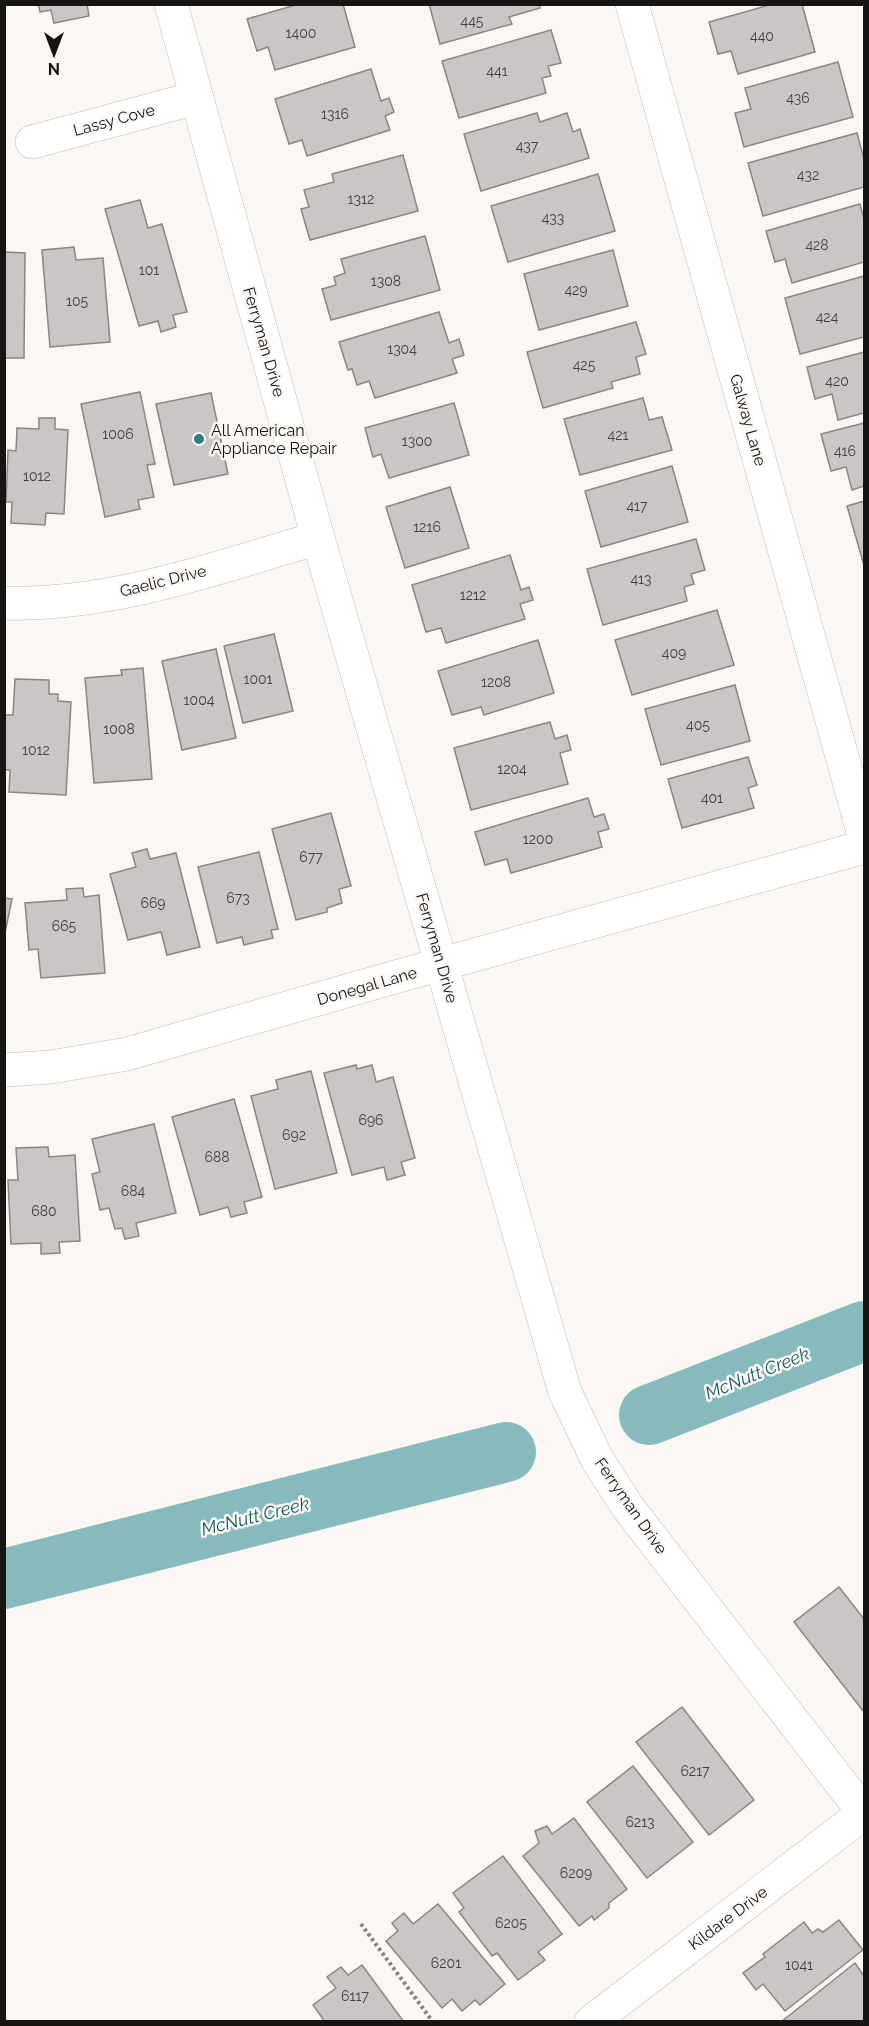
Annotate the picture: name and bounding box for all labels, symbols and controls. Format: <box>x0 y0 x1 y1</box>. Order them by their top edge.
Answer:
house number: 445 <box>461 13 484 29</box>
north arrow <box>24 24 84 84</box>
house number: 1400 <box>286 25 316 41</box>
house number: 440 <box>750 28 774 44</box>
text: N <box>48 59 60 78</box>
house number: 441 <box>486 63 508 79</box>
house number: 436 <box>786 90 810 106</box>
street label: Lassy Cove <box>71 100 157 140</box>
house number: 1316 <box>321 106 349 122</box>
house number: 437 <box>516 138 539 154</box>
house number: 432 <box>797 167 819 183</box>
house number: 1312 <box>348 191 374 207</box>
house number: 433 <box>542 210 564 226</box>
house number: 428 <box>805 237 829 253</box>
house number: 101 <box>139 262 159 278</box>
house number: 1308 <box>371 273 401 289</box>
house number: 429 <box>564 282 588 298</box>
street label: Ferryman Drive <box>239 285 289 399</box>
house number: 105 <box>66 293 88 309</box>
house number: 424 <box>816 309 839 325</box>
house number: 1304 <box>387 341 417 357</box>
house number: 425 <box>573 357 596 373</box>
street label: Galway Lane <box>726 372 770 468</box>
house number: 420 <box>825 373 849 389</box>
place label: All American Appliance Repair <box>211 421 337 458</box>
house number: 1006 <box>102 426 134 442</box>
house number: 421 <box>608 427 628 443</box>
marker: All American Appliance Repair <box>192 432 206 446</box>
house number: 1300 <box>402 433 432 449</box>
house number: 416 <box>834 443 856 459</box>
house number: 1012 <box>23 468 51 484</box>
house number: 417 <box>626 498 648 514</box>
house number: 1216 <box>413 519 441 535</box>
street label: Gaelic Drive <box>118 561 208 601</box>
house number: 413 <box>630 571 652 587</box>
house number: 1212 <box>460 587 486 603</box>
house number: 409 <box>662 645 686 661</box>
house number: 1001 <box>243 671 273 687</box>
house number: 1208 <box>481 674 511 690</box>
house number: 1004 <box>184 692 215 708</box>
house number: 405 <box>686 717 710 733</box>
house number: 1008 <box>103 721 135 737</box>
house number: 1012 <box>22 742 50 758</box>
house number: 1204 <box>497 761 527 777</box>
house number: 401 <box>701 790 723 806</box>
house number: 1200 <box>523 831 553 847</box>
house number: 677 <box>299 849 323 865</box>
house number: 673 <box>226 890 250 906</box>
street label: Ferryman Drive <box>412 891 462 1005</box>
house number: 669 <box>140 895 166 911</box>
house number: 665 <box>52 918 77 934</box>
street label: Donegal Lane <box>315 963 419 1009</box>
house number: 696 <box>358 1112 384 1128</box>
house number: 692 <box>282 1127 306 1143</box>
house number: 688 <box>204 1149 230 1165</box>
house number: 684 <box>121 1183 146 1199</box>
house number: 680 <box>31 1203 57 1219</box>
water label: McNutt Creek <box>702 1342 813 1403</box>
street label: Ferryman Drive <box>591 1454 671 1558</box>
water label: McNutt Creek <box>199 1492 312 1540</box>
house number: 6217 <box>680 1763 710 1779</box>
house number: 6213 <box>625 1814 655 1830</box>
house number: 6209 <box>560 1865 592 1881</box>
street label: Kildare Drive <box>685 1882 771 1954</box>
house number: 6205 <box>495 1915 527 1931</box>
house number: 6201 <box>431 1955 461 1971</box>
house number: 1041 <box>785 1957 813 1973</box>
house number: 6117 <box>341 1988 369 2004</box>

